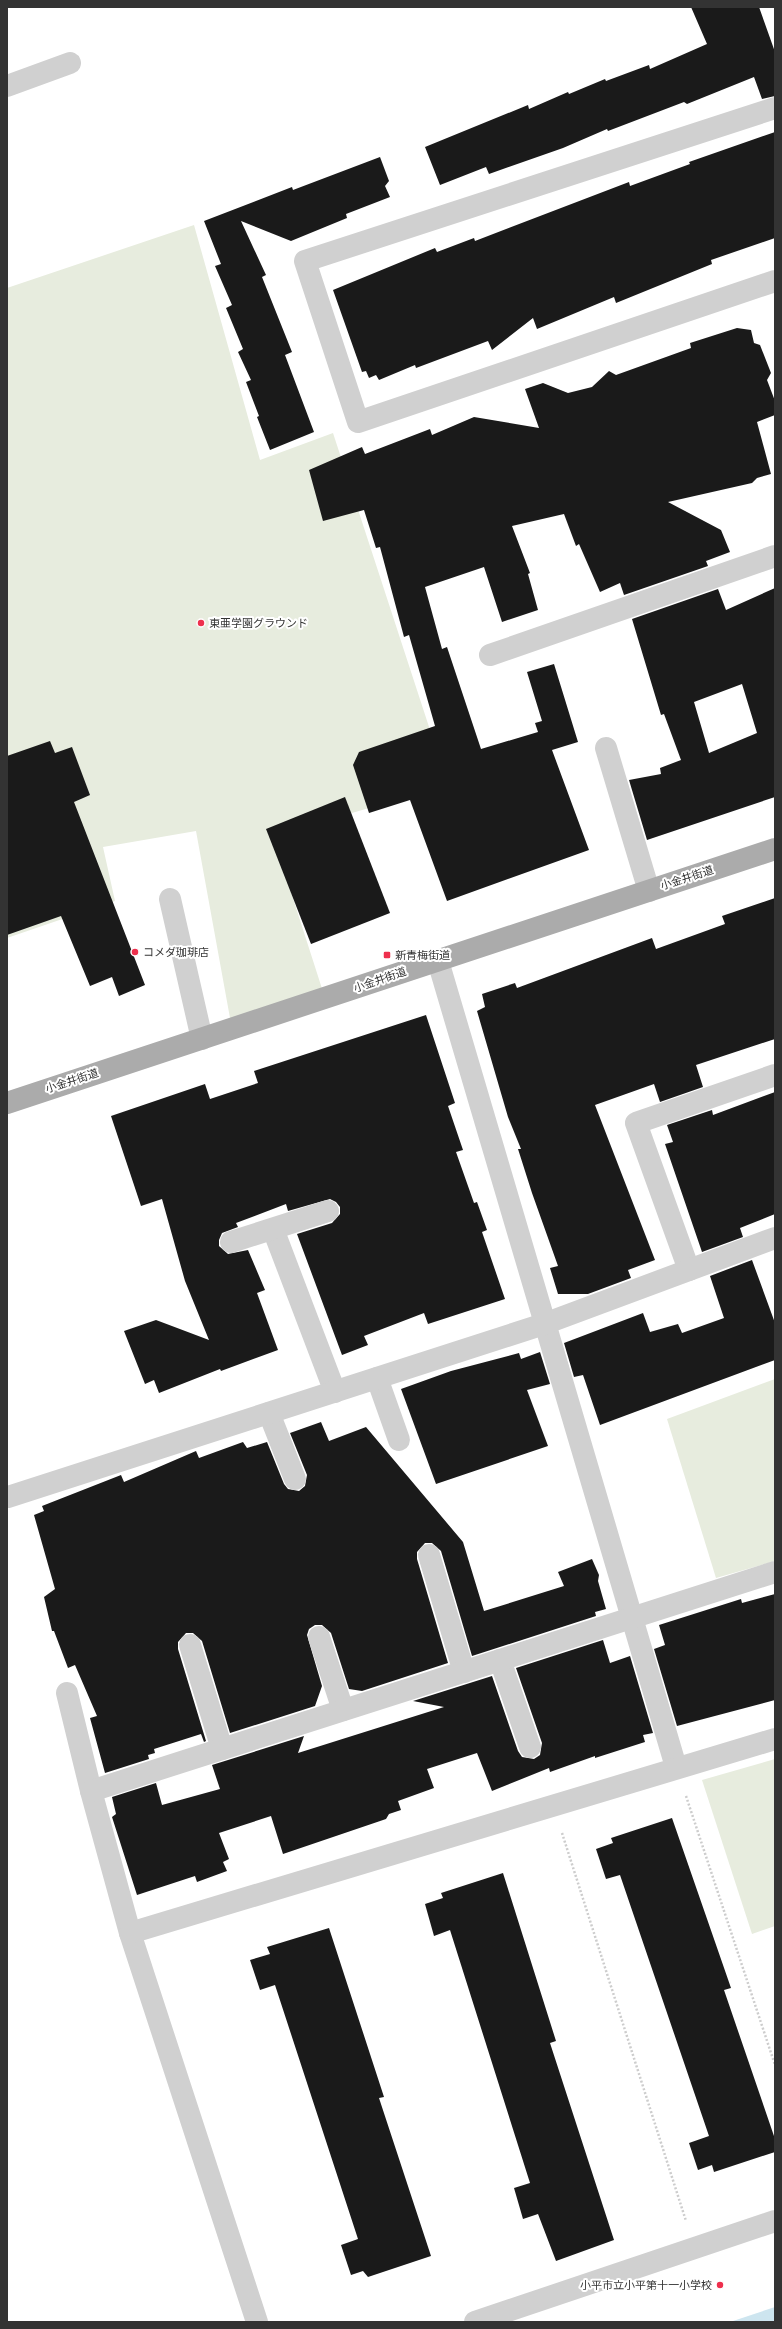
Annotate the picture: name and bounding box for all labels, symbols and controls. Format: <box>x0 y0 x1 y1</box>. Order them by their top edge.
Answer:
place label: 東亜学園グラウンド <box>209 617 308 630</box>
marker: 東亜学園グラウンド <box>196 618 206 628</box>
street label: 小金井街道 <box>659 863 715 893</box>
place label: コメダ珈琲店 <box>143 946 209 959</box>
marker: コメダ珈琲店 <box>130 947 140 957</box>
place label: 新青梅街道 <box>395 949 450 962</box>
marker: 新青梅街道 <box>382 950 392 960</box>
street label: 小金井街道 <box>352 965 408 995</box>
street label: 小金井街道 <box>44 1066 100 1096</box>
place label: 小平市立小平第十一小学校 <box>580 2279 712 2292</box>
marker: 小平市立小平第十一小学校 <box>715 2280 725 2290</box>

